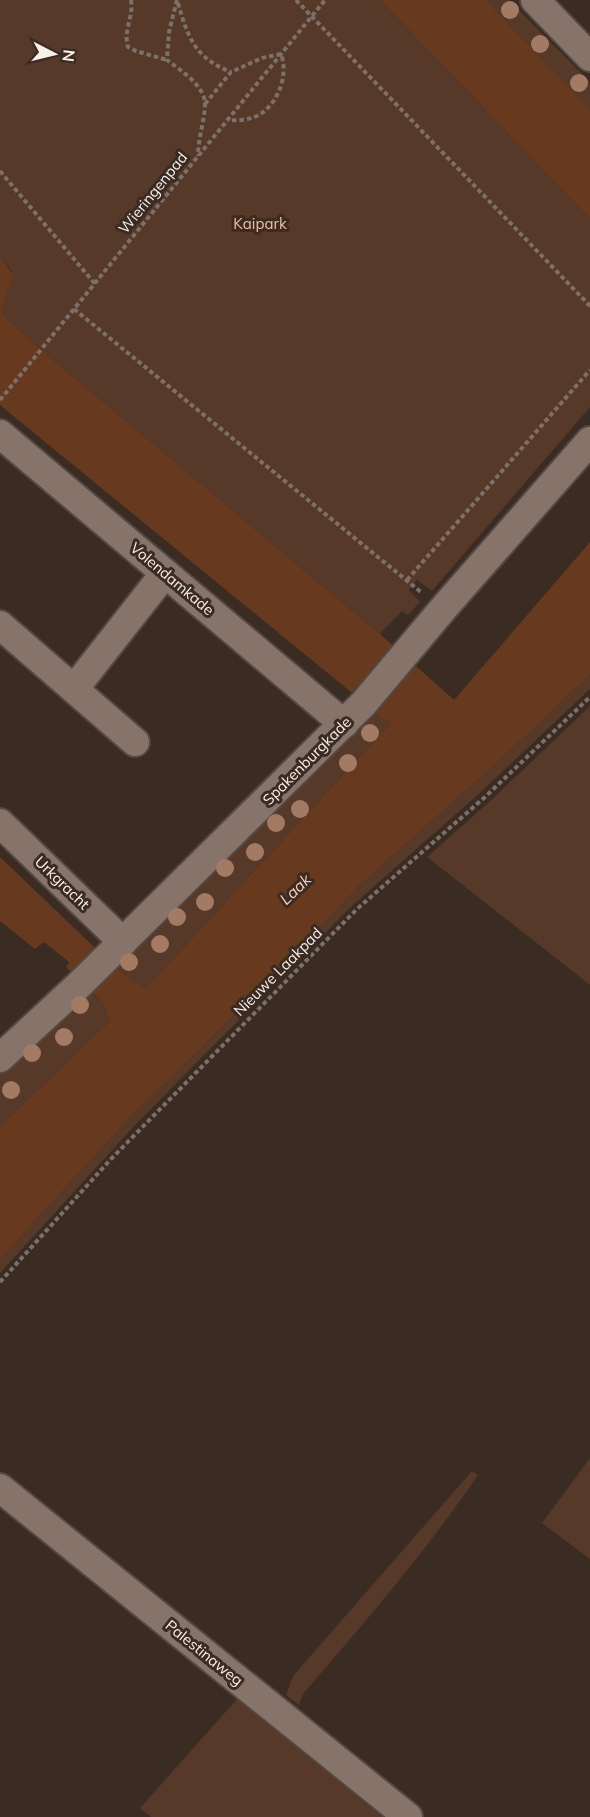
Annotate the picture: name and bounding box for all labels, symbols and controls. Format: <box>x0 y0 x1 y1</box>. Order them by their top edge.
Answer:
north arrow <box>24 24 84 84</box>
text: N <box>58 49 80 63</box>
street label: Wieringenpad <box>114 148 191 237</box>
park label: Kaipark <box>233 214 287 233</box>
street label: Volendamkade <box>127 538 218 619</box>
street label: Spakenburgkade <box>258 712 355 809</box>
street label: Urkgracht <box>31 852 94 913</box>
water label: Laak <box>275 869 315 909</box>
street label: Nieuwe Laakpad <box>229 923 326 1020</box>
street label: Palestinaweg <box>162 1616 247 1690</box>

